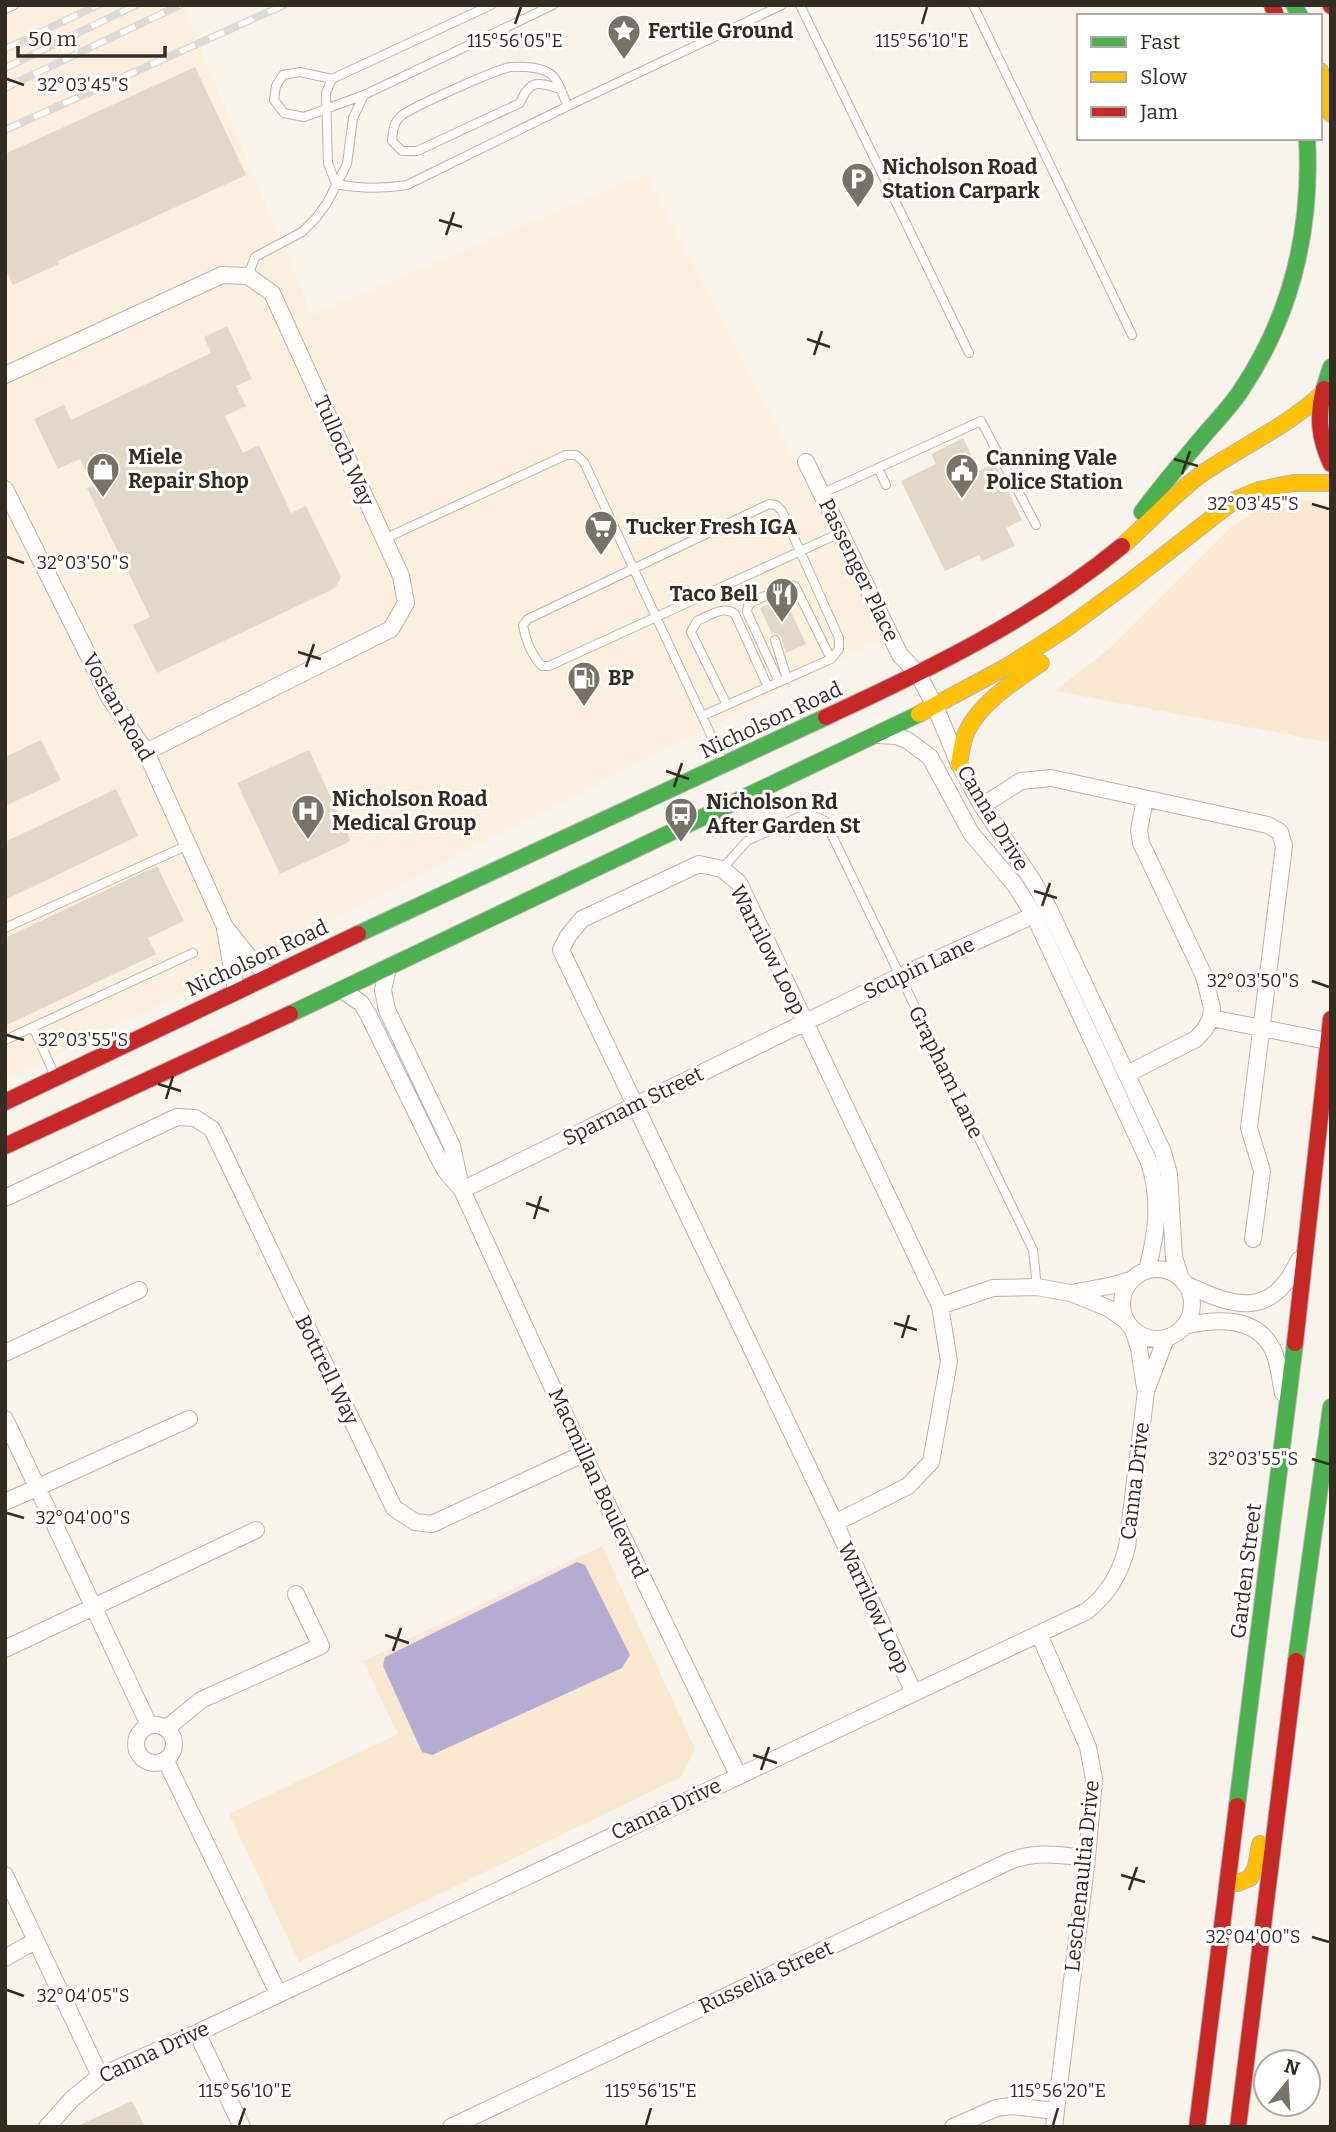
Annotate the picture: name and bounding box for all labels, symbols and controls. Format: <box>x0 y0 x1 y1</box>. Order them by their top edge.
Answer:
place icon: Fertile Ground <box>605 12 643 61</box>
scale bar <box>18 14 164 58</box>
legend <box>1077 14 1322 140</box>
place label: Fertile Ground <box>648 18 794 44</box>
text: 50 m <box>28 26 77 52</box>
text: Fast <box>1140 29 1181 55</box>
text: 115°56'05"E <box>467 30 563 52</box>
text: 115°56'10"E <box>875 30 969 52</box>
text: Slow <box>1140 64 1187 90</box>
text: 32°03'45"S <box>37 74 129 96</box>
text: Jam <box>1139 99 1178 125</box>
place label: Nicholson Road Station Carpark <box>882 154 1040 204</box>
parking icon: Nicholson Road Station Carpark <box>839 160 877 209</box>
street label: Tulloch Way <box>308 392 380 511</box>
place label: Miele Repair Shop <box>128 444 249 494</box>
place label: Canning Vale Police Station <box>986 445 1123 495</box>
shop icon: Miele Repair Shop <box>84 450 122 499</box>
public building icon: Canning Vale Police Station <box>943 451 981 500</box>
text: 32°03'45"S <box>1207 493 1299 515</box>
street label: Passenger Place <box>813 494 905 646</box>
supermarket icon: Tucker Fresh IGA <box>582 508 620 557</box>
place label: Tucker Fresh IGA <box>626 514 797 540</box>
text: 32°03'50"S <box>37 552 129 574</box>
restaurant icon: Taco Bell <box>763 575 801 624</box>
place label: Taco Bell <box>670 581 758 607</box>
street label: Vostan Road <box>77 648 159 766</box>
fuel station icon: BP <box>565 659 603 708</box>
place label: BP <box>608 665 634 691</box>
street label: Nicholson Road <box>696 676 846 764</box>
street label: Canna Drive <box>951 760 1035 876</box>
place label: Nicholson Road Medical Group <box>332 786 488 836</box>
place label: Nicholson Rd After Garden St <box>706 789 861 839</box>
hospital icon: Nicholson Road Medical Group <box>289 792 327 841</box>
bus stop icon: Nicholson Rd After Garden St <box>662 795 700 844</box>
street label: Warrilow Loop <box>724 881 812 1019</box>
street label: Nicholson Road <box>182 914 332 1002</box>
street label: Scupin Lane <box>859 931 979 1005</box>
text: 32°03'50"S <box>1207 970 1299 992</box>
street label: Grapham Lane <box>903 1001 989 1143</box>
text: 32°03'55"S <box>38 1029 128 1051</box>
street label: Sparnam Street <box>558 1061 708 1151</box>
street label: Bottrell Way <box>289 1311 365 1430</box>
street label: Macmillan Boulevard <box>543 1384 653 1582</box>
street label: Canna Drive <box>1115 1421 1155 1541</box>
text: 32°03'55"S <box>1208 1448 1298 1470</box>
street label: Garden Street <box>1225 1501 1267 1640</box>
text: 32°04'00"S <box>35 1507 131 1529</box>
street label: Warrilow Loop <box>832 1538 916 1678</box>
street label: Canna Drive <box>607 1772 725 1846</box>
street label: Leschenaultia Drive <box>1059 1779 1105 1973</box>
text: 32°04'00"S <box>1205 1926 1301 1948</box>
street label: Russelia Street <box>695 1934 838 2019</box>
text: 32°04'05"S <box>36 1985 130 2007</box>
street label: Canna Drive <box>95 2015 213 2089</box>
north arrow <box>1252 2048 1322 2118</box>
text: N <box>1282 2054 1303 2081</box>
text: 115°56'10"E <box>198 2080 292 2102</box>
text: 115°56'15"E <box>605 2080 697 2102</box>
text: 115°56'20"E <box>1010 2080 1106 2102</box>

